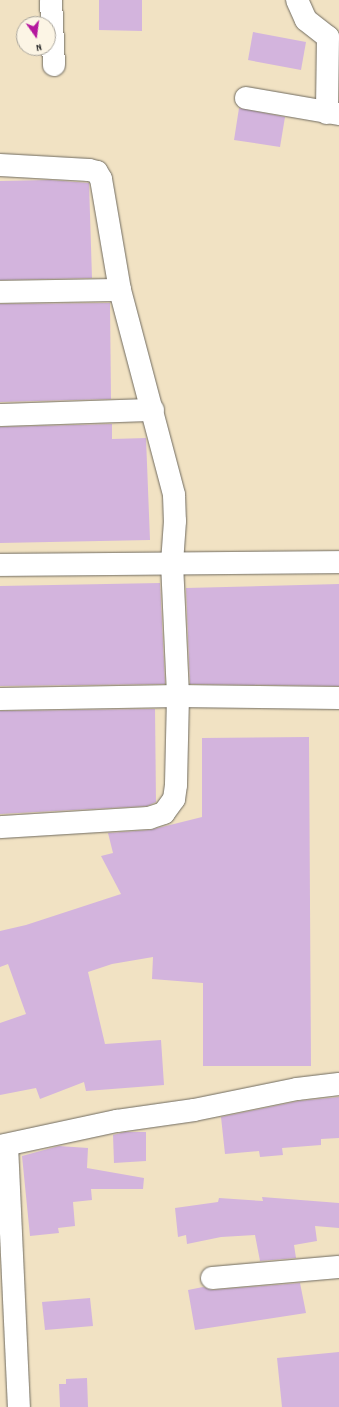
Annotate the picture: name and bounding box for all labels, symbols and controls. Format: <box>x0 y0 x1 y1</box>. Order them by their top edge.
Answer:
north arrow <box>16 16 56 56</box>
text: N <box>34 38 43 55</box>

